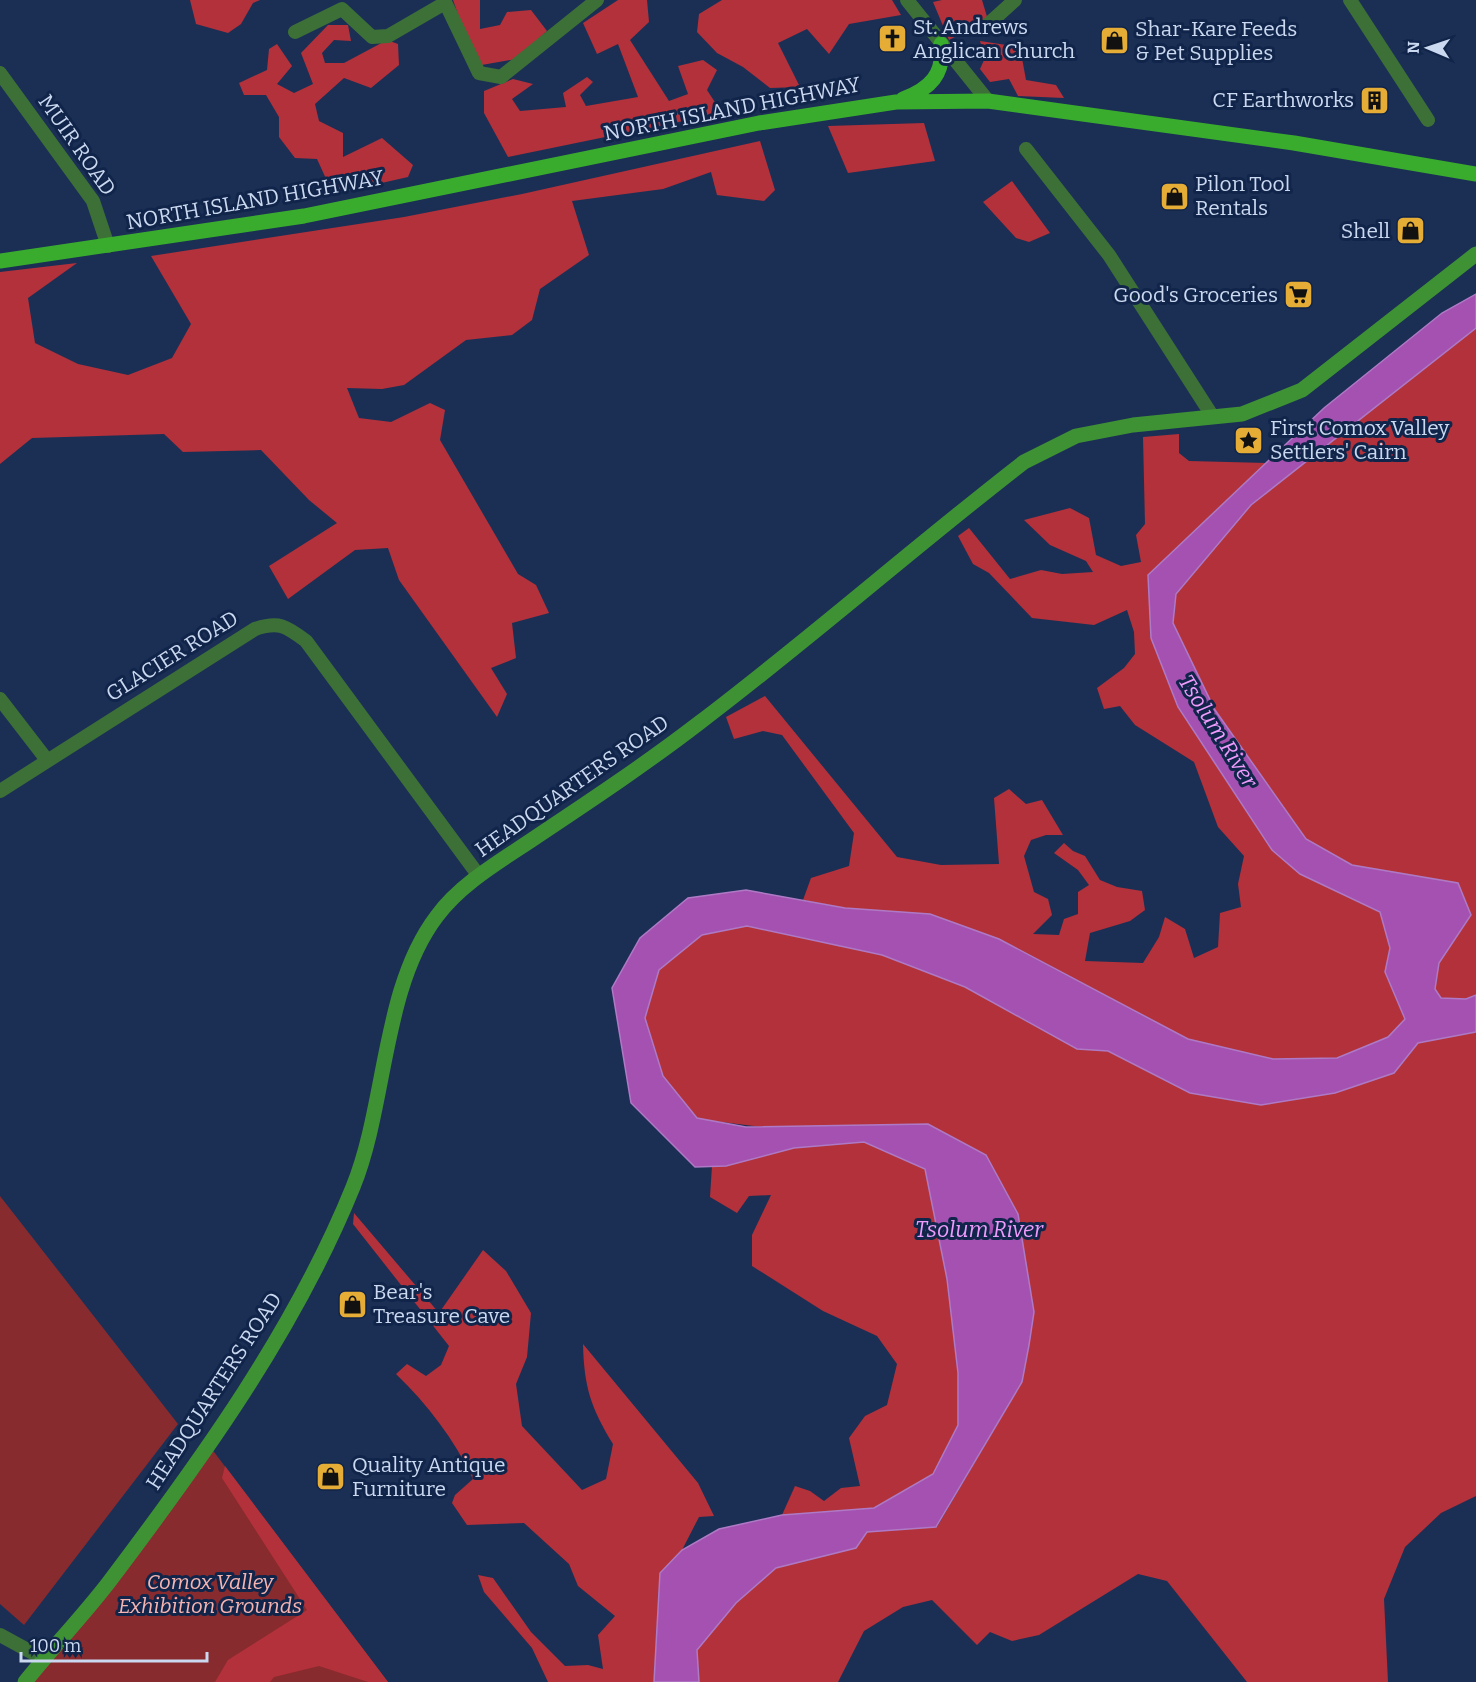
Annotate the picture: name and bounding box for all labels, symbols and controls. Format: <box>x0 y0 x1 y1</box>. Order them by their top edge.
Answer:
place label: St. Andrews Anglican Church <box>913 14 1075 64</box>
place label: Shar-Kare Feeds & Pet Supplies <box>1135 16 1297 66</box>
north arrow <box>1398 18 1458 78</box>
church icon: St. Andrews Anglican Church <box>876 23 908 55</box>
shop icon: Shar-Kare Feeds & Pet Supplies <box>1098 25 1130 57</box>
text: N <box>1404 41 1423 54</box>
street label: NORTH ISLAND HIGHWAY <box>601 71 863 147</box>
building icon: CF Earthworks <box>1359 84 1391 116</box>
place label: CF Earthworks <box>1212 87 1354 113</box>
street label: MUIR ROAD <box>33 89 121 201</box>
street label: NORTH ISLAND HIGHWAY <box>124 164 386 235</box>
place label: Pilon Tool Rentals <box>1195 171 1291 221</box>
shop icon: Pilon Tool Rentals <box>1158 180 1190 212</box>
shop icon: Shell <box>1395 215 1427 247</box>
place label: Shell <box>1341 218 1390 244</box>
supermarket icon: Good's Groceries <box>1283 279 1315 311</box>
place label: Good's Groceries <box>1113 282 1278 308</box>
place label: First Comox Valley Settlers' Cairn <box>1270 415 1450 465</box>
place icon: First Comox Valley Settlers' Cairn <box>1233 424 1265 456</box>
street label: GLACIER ROAD <box>101 605 243 707</box>
water label: Tsolum River <box>1173 670 1264 793</box>
street label: HEADQUARTERS ROAD <box>470 709 674 863</box>
water label: Tsolum River <box>915 1216 1044 1243</box>
place label: Bear's Treasure Cave <box>373 1279 510 1329</box>
street label: HEADQUARTERS ROAD <box>140 1287 288 1495</box>
shop icon: Bear's Treasure Cave <box>336 1288 368 1320</box>
place label: Quality Antique Furniture <box>352 1452 505 1502</box>
shop icon: Quality Antique Furniture <box>315 1461 347 1493</box>
park label: Comox Valley Exhibition Grounds <box>118 1569 302 1619</box>
scale bar <box>21 1625 207 1663</box>
text: 100 m <box>30 1635 81 1657</box>

